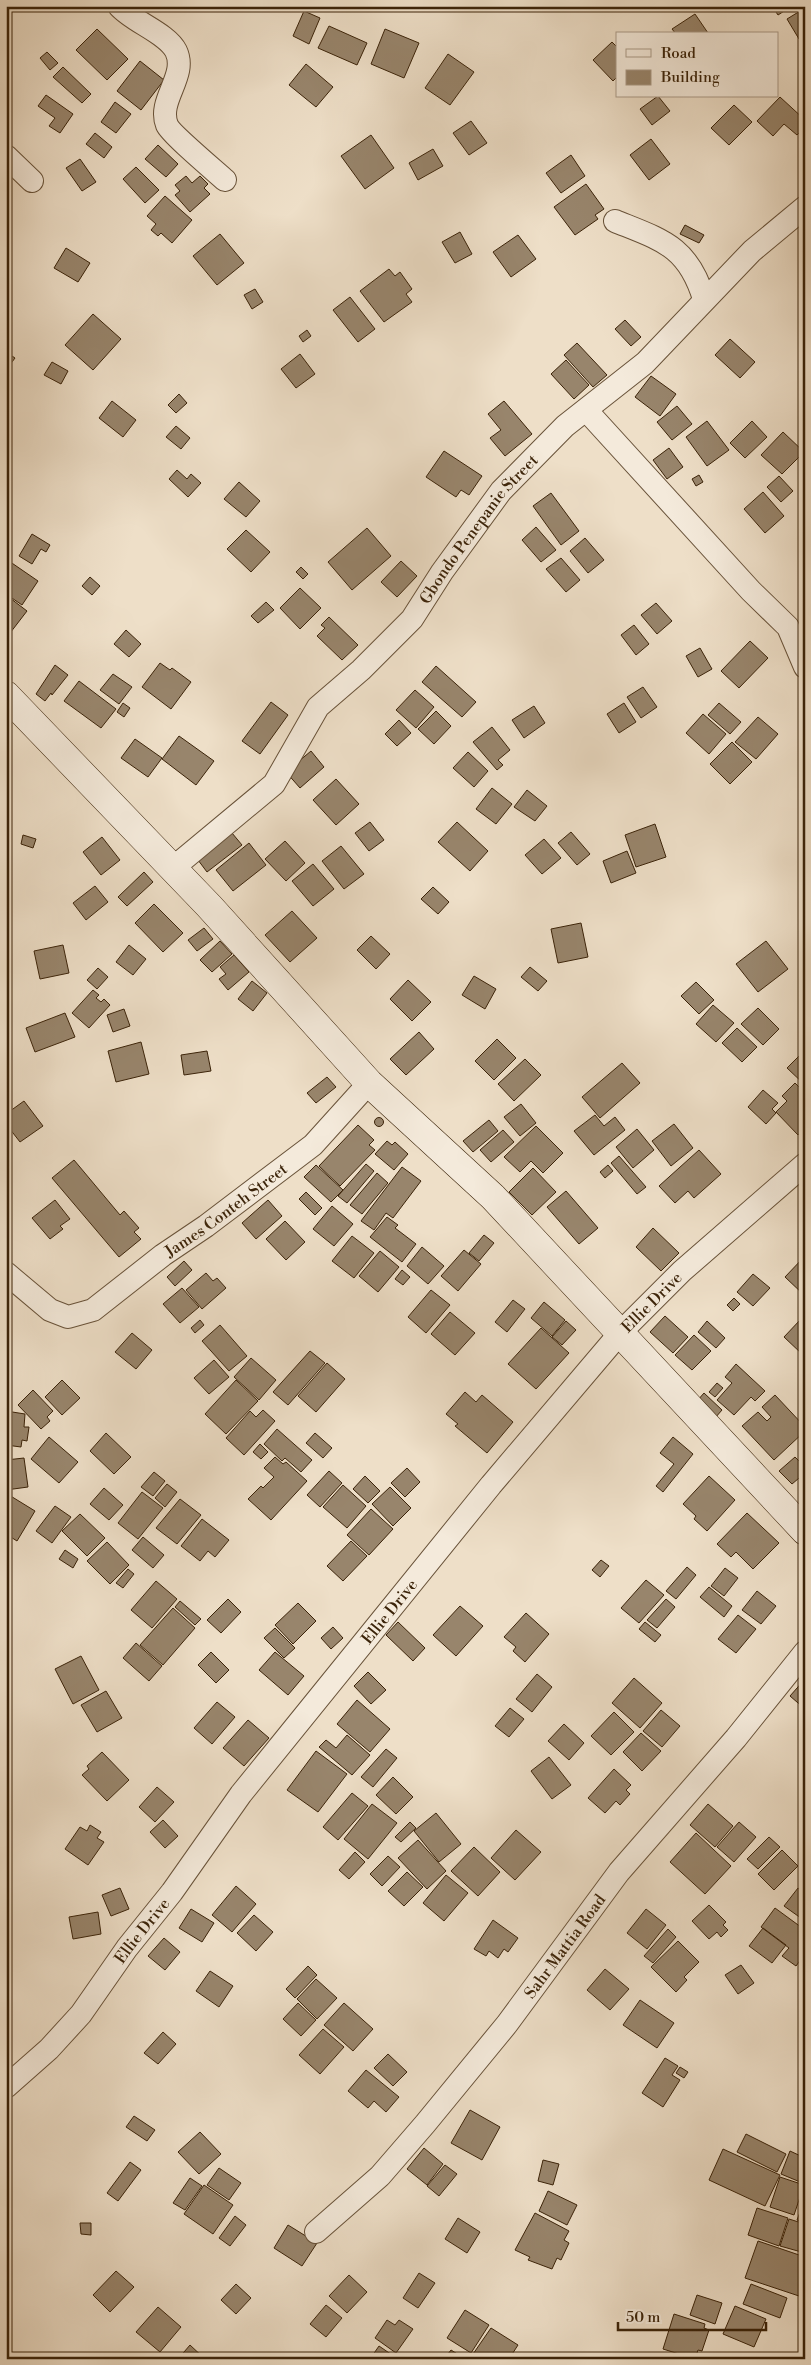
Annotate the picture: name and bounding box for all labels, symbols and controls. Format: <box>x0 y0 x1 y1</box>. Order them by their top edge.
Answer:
legend <box>616 32 778 98</box>
text: Road <box>661 44 696 63</box>
text: Building <box>660 68 720 87</box>
street label: Gbondo Penepanie Street <box>415 450 543 608</box>
street label: James Conteh Street <box>160 1159 292 1263</box>
street label: Ellie Drive <box>617 1268 687 1337</box>
street label: Ellie Drive <box>357 1575 422 1649</box>
street label: Sahr Mattia Road <box>520 1891 610 2003</box>
street label: Ellie Drive <box>110 1894 174 1968</box>
scale bar <box>618 2300 766 2332</box>
text: 50 m <box>626 2308 660 2327</box>

